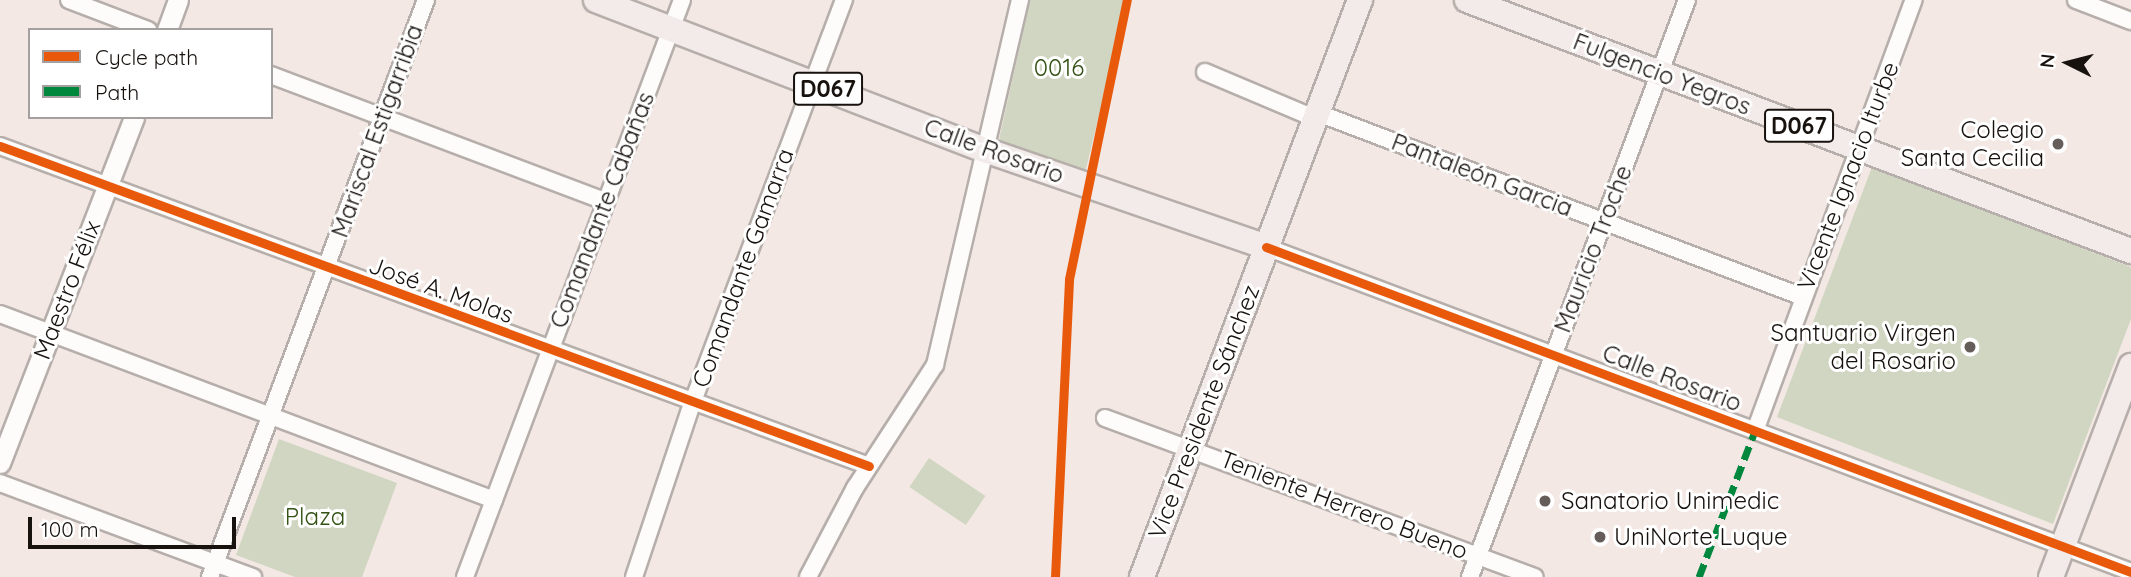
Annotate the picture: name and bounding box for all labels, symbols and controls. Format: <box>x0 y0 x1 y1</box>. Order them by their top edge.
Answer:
street label: Mariscal Estigarribia <box>325 21 429 241</box>
street label: Fulgencio Yegros <box>1569 27 1755 121</box>
legend <box>28 28 273 119</box>
north arrow <box>2033 28 2103 98</box>
text: Cycle path <box>95 44 198 70</box>
text: N <box>2034 53 2060 69</box>
park label: 0016 <box>1034 54 1084 82</box>
street label: Vicente Ignacio Iturbe <box>1791 58 1905 294</box>
road number: D067 <box>793 69 863 108</box>
text: Path <box>95 79 139 105</box>
street label: Comandante Cabañas <box>544 88 660 332</box>
road number: D067 <box>1764 106 1834 146</box>
street label: Calle Rosario <box>920 112 1068 190</box>
place label: Colegio Santa Cecilia <box>1901 116 2044 172</box>
street label: Pantaleón Garcia <box>1387 127 1577 223</box>
marker: Colegio Santa Cecilia <box>2050 136 2066 152</box>
street label: Comandante Gamarra <box>686 145 800 391</box>
street label: Mauricio Troche <box>1548 161 1638 337</box>
street label: Maestro Félix <box>27 217 107 363</box>
street label: José A. Molas <box>365 251 517 329</box>
street label: Vice Presidente Sánchez <box>1142 281 1266 543</box>
place label: Santuario Virgen del Rosario <box>1770 319 1956 375</box>
street label: Calle Rosario <box>1598 338 1746 418</box>
marker: Santuario Virgen del Rosario <box>1962 339 1978 355</box>
street label: Teniente Herrero Bueno <box>1216 444 1472 566</box>
place label: Sanatorio Unimedic <box>1561 487 1779 515</box>
marker: Sanatorio Unimedic <box>1535 491 1555 511</box>
park label: Plaza <box>285 503 345 531</box>
scale bar <box>32 504 240 548</box>
text: 100 m <box>41 516 99 542</box>
place label: UniNorte Luque <box>1614 523 1788 551</box>
marker: UniNorte Luque <box>1592 529 1608 545</box>

